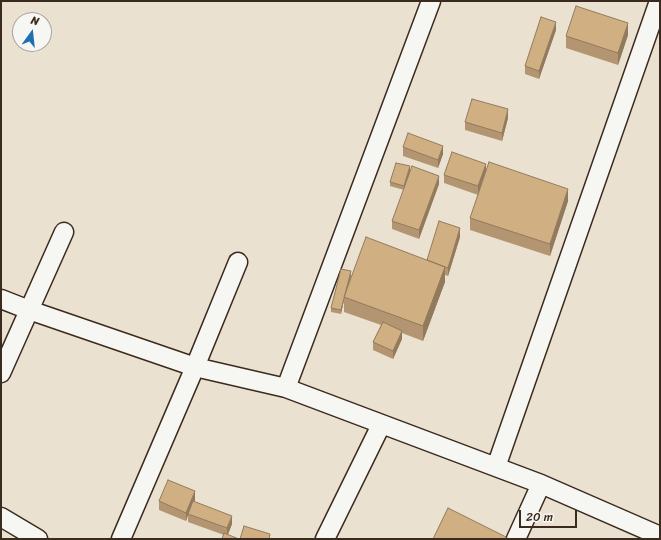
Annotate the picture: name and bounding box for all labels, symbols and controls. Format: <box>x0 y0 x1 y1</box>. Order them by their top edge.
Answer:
text: N <box>29 11 41 31</box>
north arrow <box>12 12 52 52</box>
scale bar <box>521 502 579 528</box>
text: 20 m <box>526 506 553 528</box>

